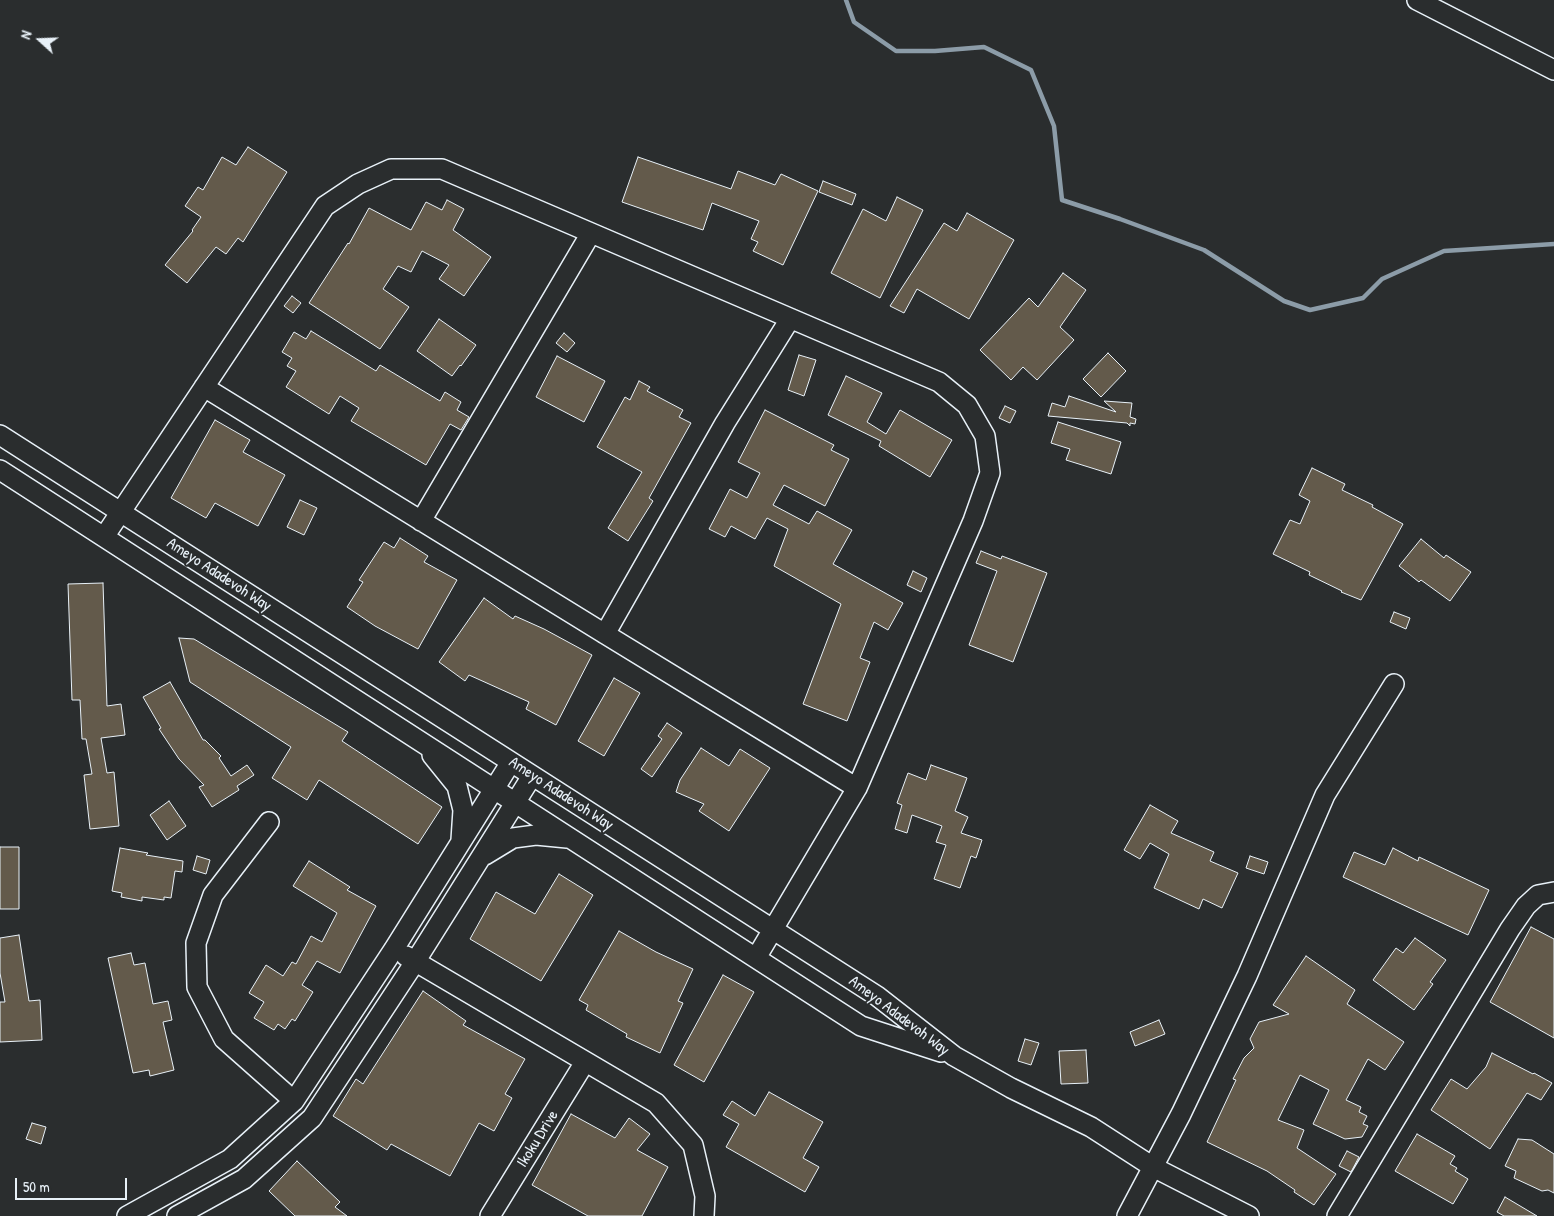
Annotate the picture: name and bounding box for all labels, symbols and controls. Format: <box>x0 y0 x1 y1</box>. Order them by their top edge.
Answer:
north arrow <box>15 15 65 65</box>
text: N <box>15 28 36 41</box>
street label: Ameyo Adadevoh Way <box>163 534 275 616</box>
street label: Ameyo Adadevoh Way <box>505 753 617 835</box>
street label: Ameyo Adadevoh Way <box>845 972 953 1060</box>
street label: Ikoku Drive <box>513 1107 563 1171</box>
scale bar <box>18 1168 130 1200</box>
text: 50 m <box>23 1176 50 1197</box>

